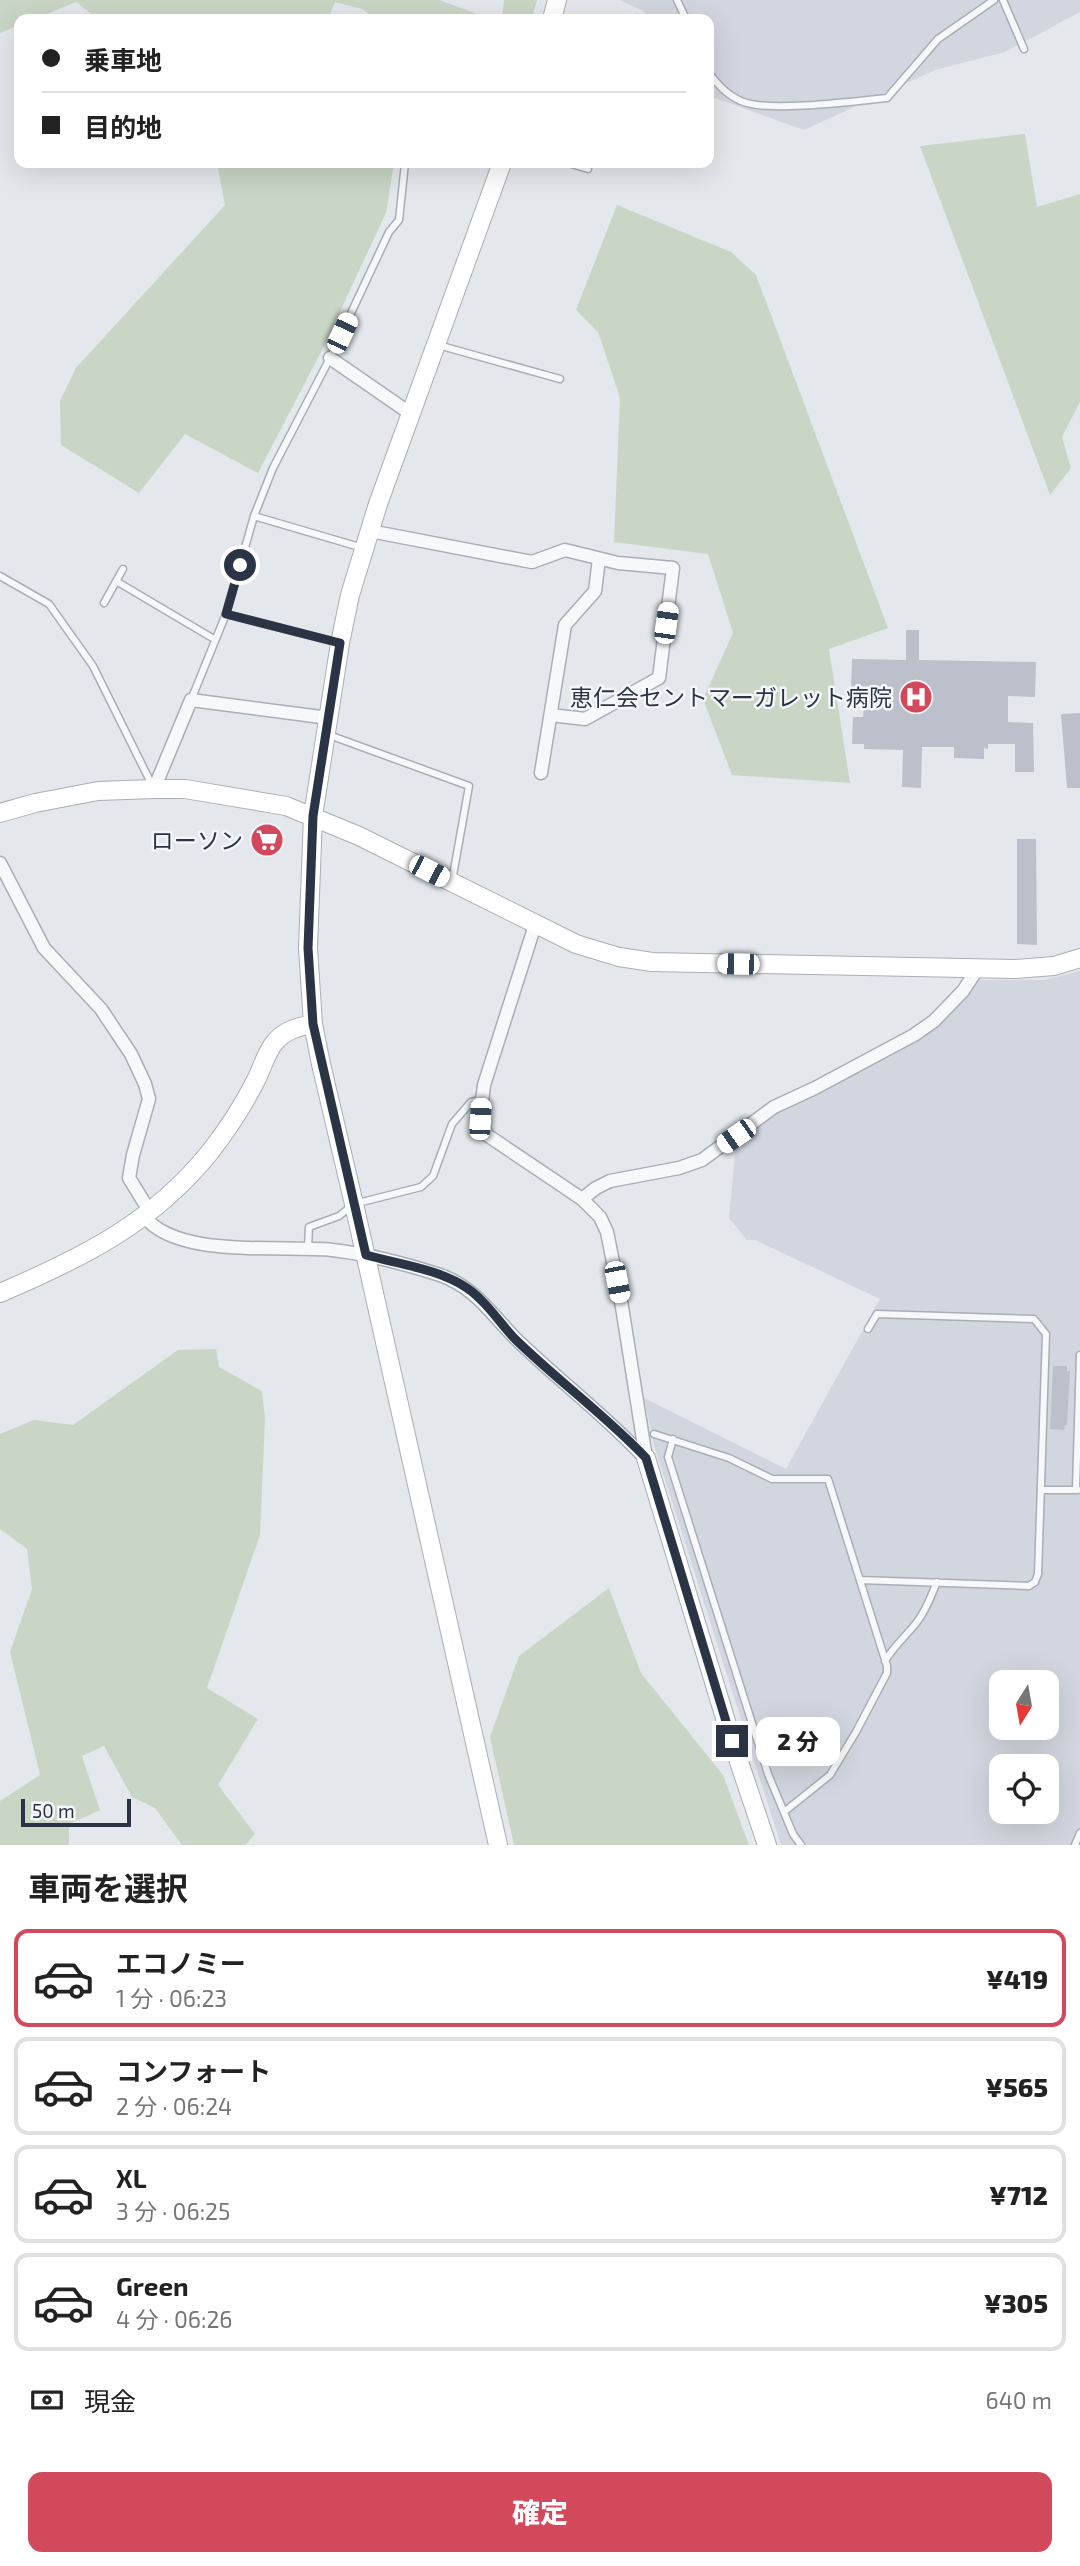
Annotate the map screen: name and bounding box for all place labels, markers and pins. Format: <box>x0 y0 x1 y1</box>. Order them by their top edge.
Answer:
hospital icon: 恵仁会セントマーガレット病院 <box>897 678 935 716</box>
place label: 恵仁会セントマーガレット病院 <box>570 683 892 711</box>
supermarket icon: ローソン <box>248 821 286 859</box>
place label: ローソン <box>151 826 243 854</box>

